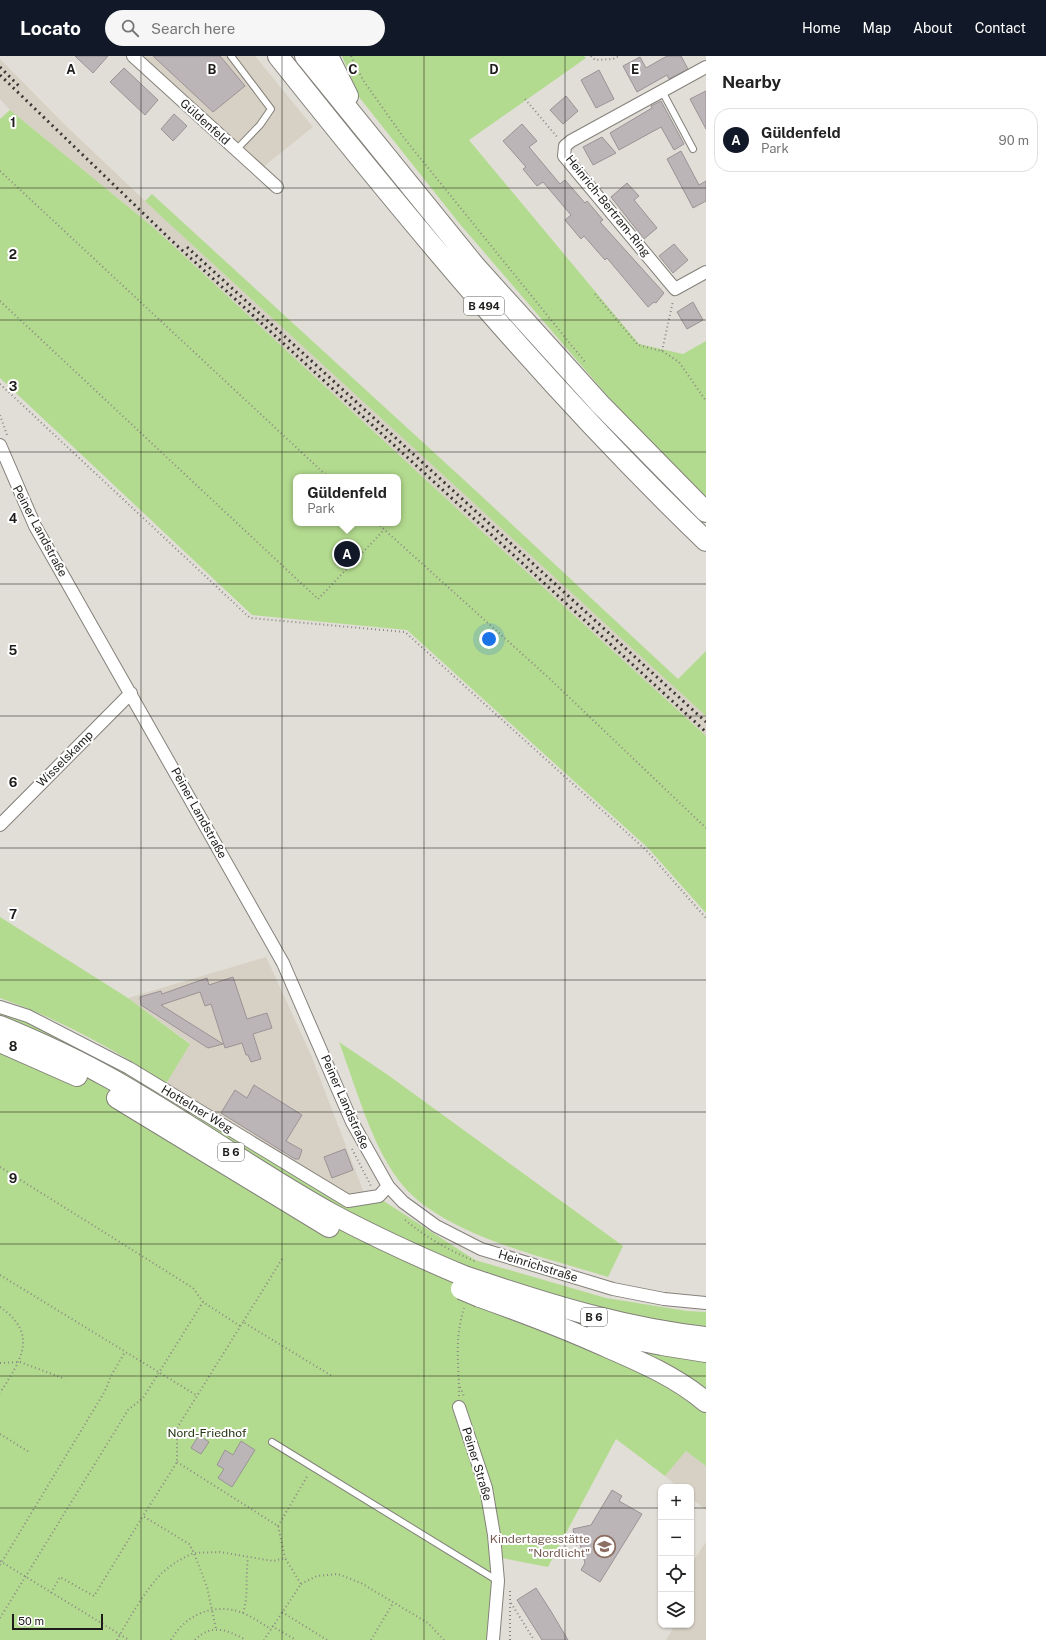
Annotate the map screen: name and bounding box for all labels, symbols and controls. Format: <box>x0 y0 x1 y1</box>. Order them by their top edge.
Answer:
search box <box>105 10 385 46</box>
text: Locato <box>20 17 81 39</box>
icon: search <box>119 17 141 39</box>
text: Search here <box>151 20 235 37</box>
text: Home <box>802 20 841 36</box>
text: Map <box>863 20 891 36</box>
text: About <box>913 20 953 36</box>
text: Contact <box>975 20 1026 36</box>
text: A <box>66 62 76 77</box>
text: B <box>208 62 217 77</box>
text: C <box>348 62 358 77</box>
text: D <box>489 62 499 77</box>
text: E <box>631 62 639 77</box>
text: Nearby <box>722 72 781 92</box>
street label: Güldenfeld <box>177 96 233 148</box>
text: 1 <box>10 115 16 130</box>
text: Güldenfeld <box>761 124 841 141</box>
text: A <box>731 133 741 148</box>
text: 90 m <box>999 133 1029 148</box>
text: Park <box>761 141 789 156</box>
street label: Heinrich-Bertram-Ring <box>563 152 653 260</box>
text: 2 <box>9 247 17 262</box>
road number: B 494 <box>464 297 504 315</box>
text: 3 <box>9 379 18 394</box>
popup <box>293 474 401 526</box>
street label: Peiner Landstraße <box>10 483 70 579</box>
text: Güldenfeld <box>307 484 387 501</box>
text: Park <box>307 501 335 516</box>
text: 4 <box>9 511 18 526</box>
pin: A <box>334 539 360 569</box>
your location <box>479 629 499 649</box>
text: 5 <box>9 643 18 658</box>
street label: Wisselskamp <box>34 728 96 790</box>
street label: Peiner Landstraße <box>168 765 230 861</box>
text: 6 <box>9 775 18 790</box>
text: 7 <box>9 907 17 922</box>
text: 8 <box>9 1039 18 1054</box>
street label: Peiner Landstraße <box>318 1053 372 1152</box>
street label: Hottelner Weg <box>159 1082 235 1136</box>
road number: B 6 <box>218 1143 244 1161</box>
text: 9 <box>9 1171 17 1186</box>
street label: Heinrichstraße <box>497 1247 580 1285</box>
road number: B 6 <box>581 1308 607 1326</box>
park label: Nord-Friedhof <box>167 1426 247 1440</box>
street label: Peiner Straße <box>459 1426 495 1503</box>
map controls <box>658 1484 694 1628</box>
button: + <box>658 1484 694 1520</box>
button: − <box>658 1520 694 1556</box>
place label: Kindertagesstätte "Nordlicht" <box>490 1532 590 1560</box>
school or university icon: Kindertagesstätte "Nordlicht" <box>592 1533 618 1559</box>
button: locate <box>658 1556 694 1592</box>
button: layers <box>658 1592 694 1628</box>
scale bar <box>12 1612 103 1631</box>
text: 50 m <box>18 1615 44 1627</box>

